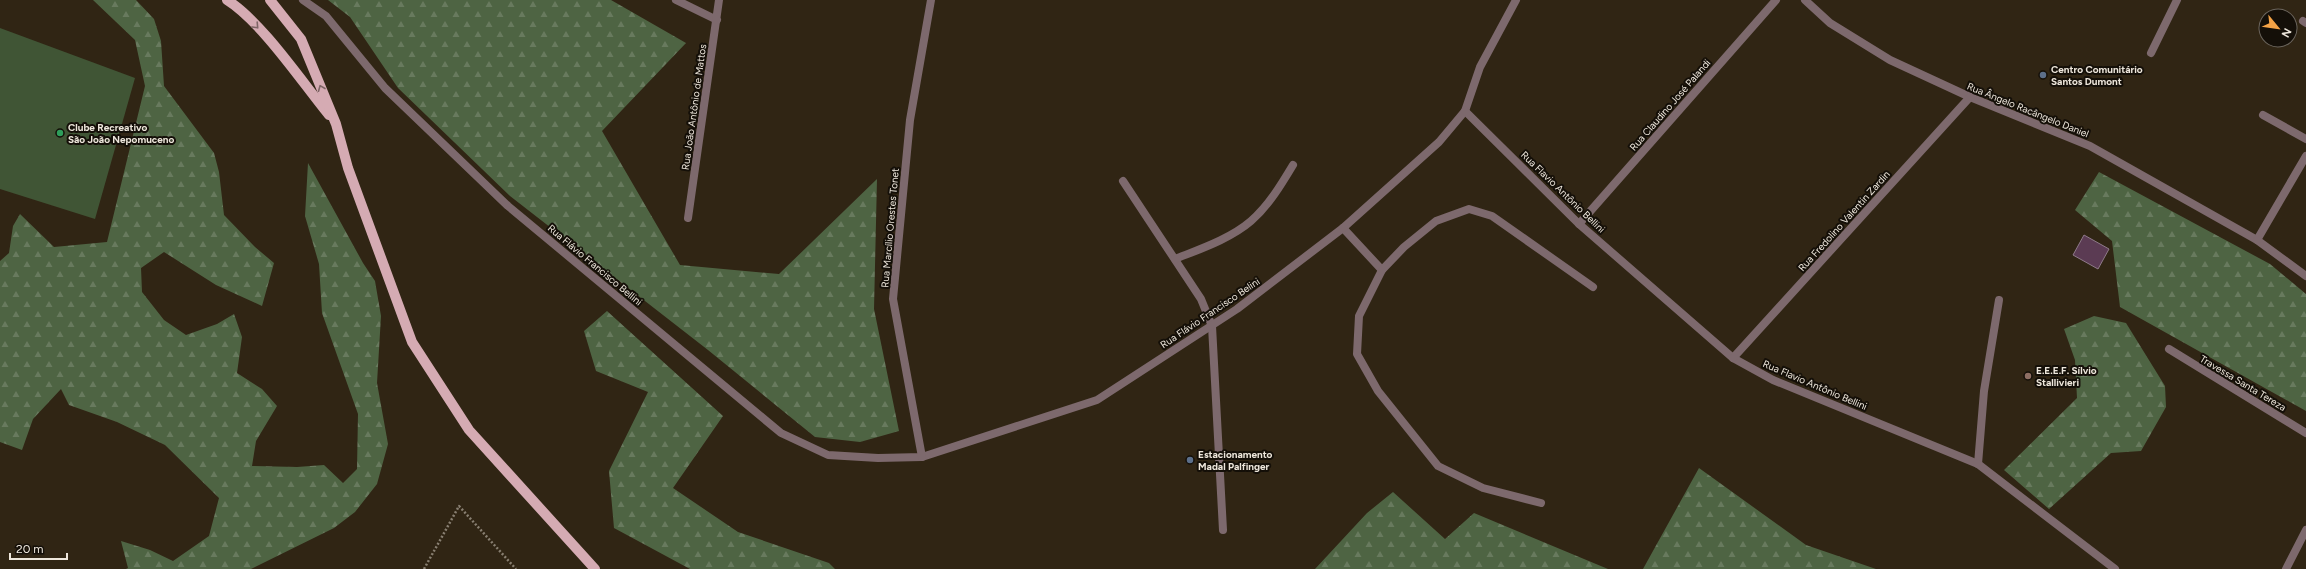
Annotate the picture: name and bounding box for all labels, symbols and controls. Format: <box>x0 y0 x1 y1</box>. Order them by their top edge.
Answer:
north arrow <box>2258 8 2298 48</box>
one-way arrow <box>251 21 259 29</box>
text: N <box>2279 26 2294 39</box>
street label: Rua João Antônio de Mattos <box>679 43 709 171</box>
street label: Rua Claudino José Palandi <box>1627 57 1713 153</box>
place label: Centro Comunitário Santos Dumont <box>2051 63 2143 88</box>
marker: Centro Comunitário Santos Dumont <box>2038 70 2048 80</box>
street label: Rua Ângelo Racângelo Daniel <box>1965 80 2091 140</box>
one-way arrow <box>318 84 326 91</box>
place label: Clube Recreativo São João Nepomuceno <box>68 121 175 146</box>
marker: Clube Recreativo São João Nepomuceno <box>55 128 65 138</box>
street label: Rua Flavio Antônio Bellini <box>1518 148 1608 236</box>
street label: Rua Marcílio Orestes Tonet <box>878 167 902 288</box>
street label: Rua Fredolino Valentin Zardin <box>1795 168 1893 274</box>
street label: Rua Flávio Francisco Bellini <box>545 222 645 308</box>
street label: Rua Flávio Francisco Belini <box>1158 275 1262 351</box>
street label: Travessa Santa Tereza <box>2198 352 2288 414</box>
street label: Rua Flavio Antônio Bellini <box>1761 357 1869 413</box>
place label: E.E.E.F. Sílvio Stallivieri <box>2036 364 2097 389</box>
marker: E.E.E.F. Sílvio Stallivieri <box>2023 371 2033 381</box>
place label: Estacionamento Madal Palfinger <box>1198 448 1273 473</box>
marker: Estacionamento Madal Palfinger <box>1185 455 1195 465</box>
scale bar <box>10 535 67 561</box>
text: 20 m <box>16 542 44 556</box>

